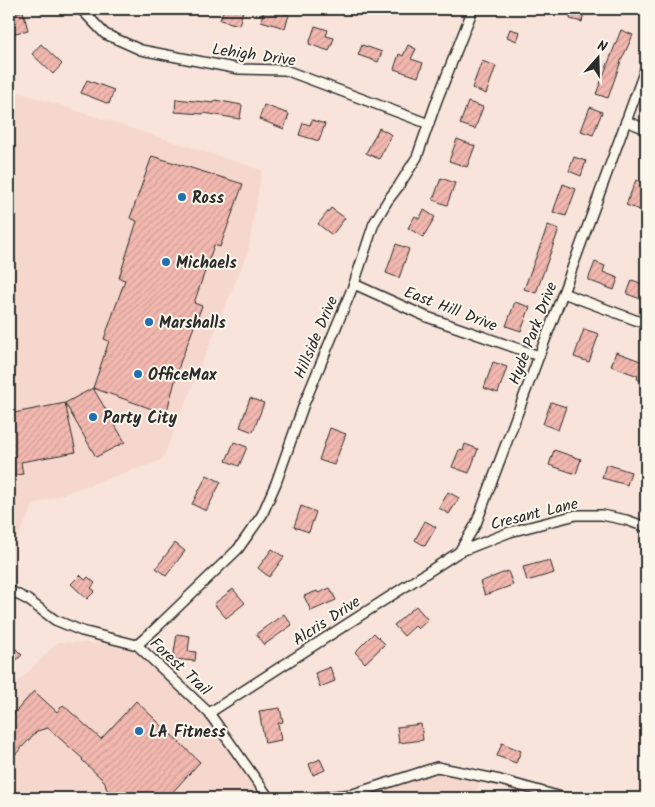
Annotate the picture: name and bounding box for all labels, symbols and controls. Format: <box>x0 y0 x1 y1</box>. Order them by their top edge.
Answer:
north arrow <box>572 32 622 82</box>
text: N <box>594 35 610 59</box>
street label: Lehigh Drive <box>210 37 297 74</box>
place label: Ross <box>192 186 224 211</box>
marker: Ross <box>176 191 188 203</box>
place label: Michaels <box>176 251 237 276</box>
marker: Michaels <box>160 256 172 268</box>
street label: Hyde Park Drive <box>502 278 565 389</box>
street label: East Hill Drive <box>400 280 501 339</box>
street label: Hillside Drive <box>288 292 345 383</box>
place label: Marshalls <box>159 311 226 336</box>
marker: Marshalls <box>143 316 155 328</box>
place label: OfficeMax <box>148 363 217 388</box>
marker: OfficeMax <box>132 368 144 380</box>
place label: Party City <box>103 406 178 431</box>
marker: Party City <box>87 411 99 423</box>
street label: Cresant Lane <box>488 491 581 537</box>
street label: Alcris Drive <box>288 590 366 653</box>
street label: Forest Trail <box>143 632 217 702</box>
place label: LA Fitness <box>149 720 226 745</box>
marker: LA Fitness <box>133 725 145 737</box>

